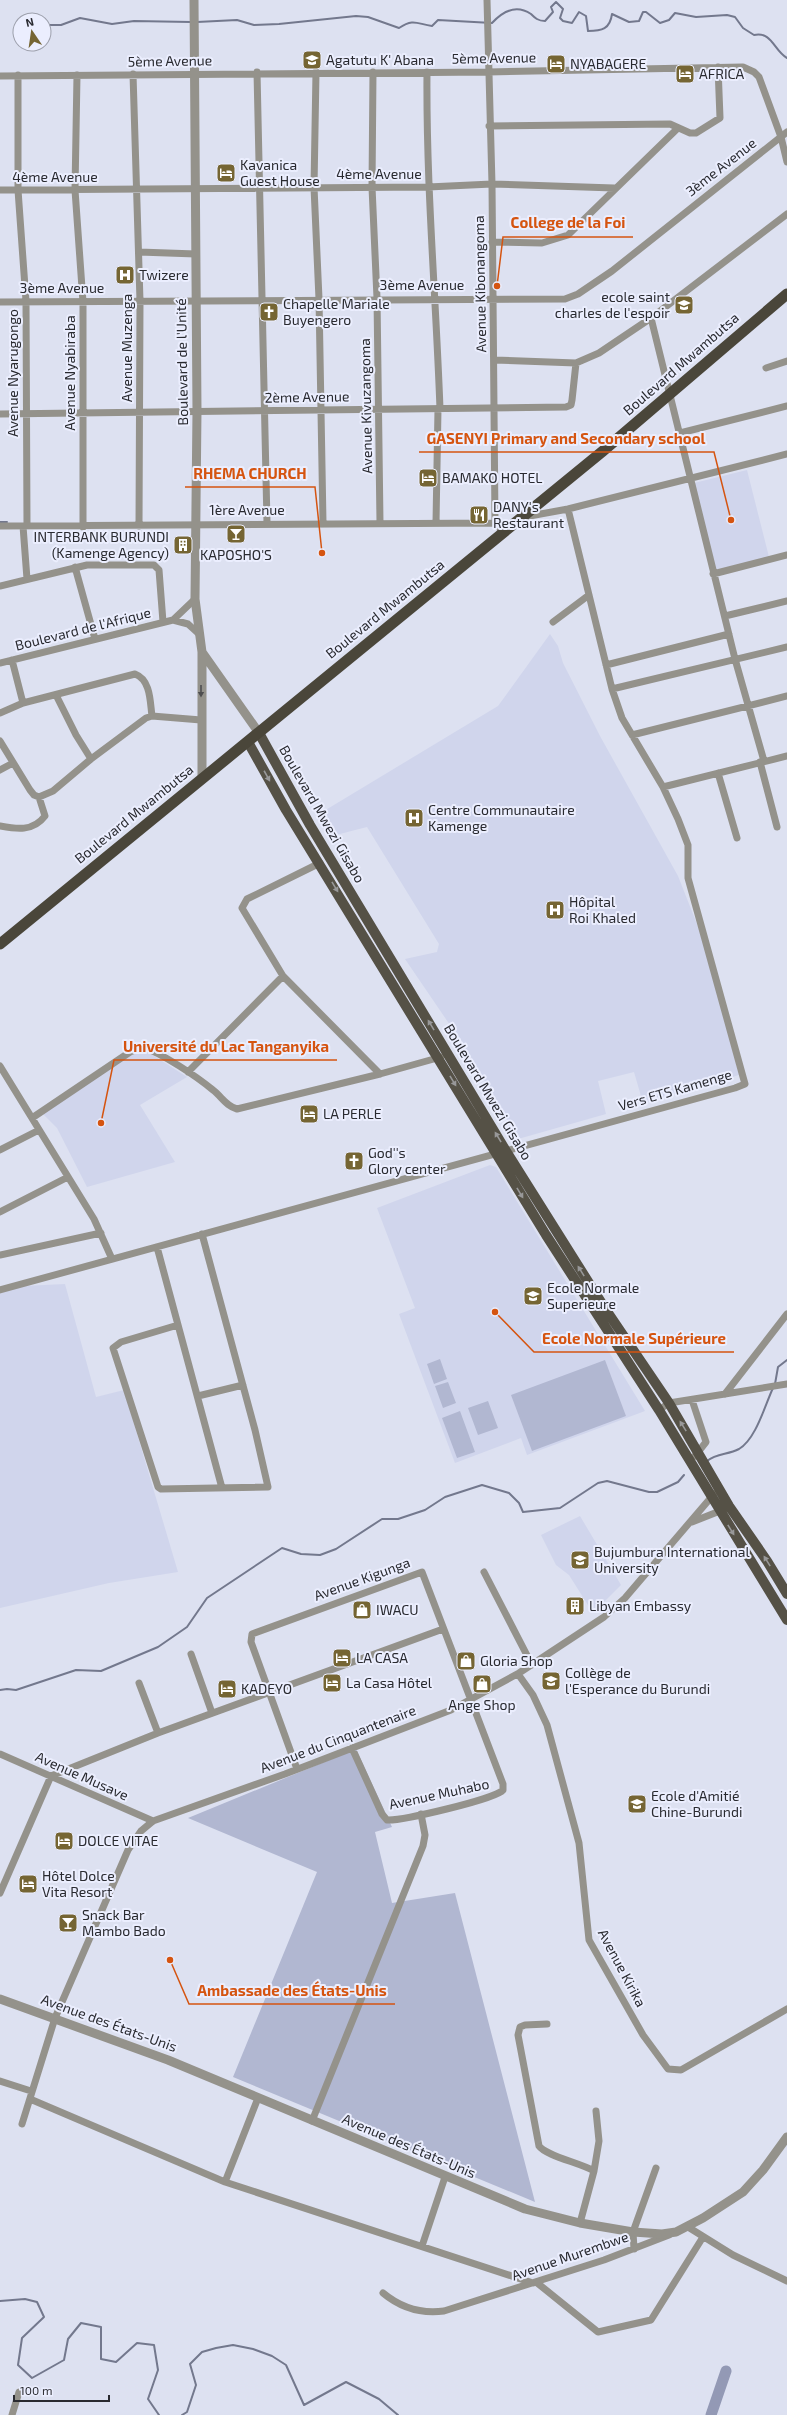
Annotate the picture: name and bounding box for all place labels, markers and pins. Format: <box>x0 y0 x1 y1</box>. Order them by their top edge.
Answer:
school or university icon: Agatutu K' Abana <box>301 49 323 71</box>
place label: Agatutu K' Abana <box>326 51 434 68</box>
hotel icon: NYABAGERE <box>545 53 567 75</box>
place label: NYABAGERE <box>570 55 646 72</box>
hotel icon: AFRICA <box>674 63 696 85</box>
place label: AFRICA <box>699 65 745 82</box>
place label: Kavanica Guest House <box>240 156 320 189</box>
hotel icon: Kavanica Guest House <box>215 162 237 184</box>
callout: College de la Foi <box>503 210 633 237</box>
hospital icon: Twizere <box>114 264 136 286</box>
place label: Twizere <box>139 266 189 283</box>
place label: ecole saint charles de l'espoir <box>555 288 670 321</box>
school or university icon: ecole saint charles de l'espoir <box>673 294 695 316</box>
place label: Chapelle Mariale Buyengero <box>283 295 390 328</box>
church icon: Chapelle Mariale Buyengero <box>258 301 280 323</box>
callout: GASENYI Primary and Secondary school <box>419 425 714 452</box>
callout: RHEMA CHURCH <box>185 460 315 487</box>
hotel icon: BAMAKO HOTEL <box>417 467 439 489</box>
place label: BAMAKO HOTEL <box>442 469 542 486</box>
place label: DANY's Restaurant <box>493 498 564 531</box>
restaurant icon: DANY's Restaurant <box>468 504 490 526</box>
bar icon: KAPOSHO'S <box>225 523 247 545</box>
place label: INTERBANK BURUNDI (Kamenge Agency) <box>34 528 169 561</box>
building icon: INTERBANK BURUNDI (Kamenge Agency) <box>172 534 194 556</box>
place label: KAPOSHO'S <box>200 546 272 563</box>
place label: Centre Communautaire Kamenge <box>428 801 575 834</box>
hospital icon: Centre Communautaire Kamenge <box>403 807 425 829</box>
place label: Hôpital Roi Khaled <box>569 893 636 926</box>
hospital icon: Hôpital Roi Khaled <box>544 899 566 921</box>
callout: Université du Lac Tanganyika <box>114 1033 337 1060</box>
hotel icon: LA PERLE <box>298 1103 320 1125</box>
place label: LA PERLE <box>323 1105 382 1122</box>
place label: God''s Glory center <box>368 1144 446 1177</box>
church icon: God''s Glory center <box>343 1150 365 1172</box>
place label: Ecole Normale Superieure <box>547 1279 639 1312</box>
school or university icon: Ecole Normale Superieure <box>522 1285 544 1307</box>
callout: Ecole Normale Supérieure <box>534 1325 734 1352</box>
place label: Bujumbura International University <box>594 1543 750 1576</box>
school or university icon: Bujumbura International University <box>569 1549 591 1571</box>
building icon: Libyan Embassy <box>564 1595 586 1617</box>
place label: Libyan Embassy <box>589 1597 692 1614</box>
shop icon: IWACU <box>351 1599 373 1621</box>
place label: IWACU <box>376 1601 419 1618</box>
hotel icon: LA CASA <box>331 1647 353 1669</box>
place label: LA CASA <box>356 1649 408 1666</box>
shop icon: Gloria Shop <box>455 1650 477 1672</box>
place label: Gloria Shop <box>480 1652 553 1669</box>
place label: Collège de l'Esperance du Burundi <box>565 1664 710 1697</box>
school or university icon: Collège de l'Esperance du Burundi <box>540 1670 562 1692</box>
hotel icon: La Casa Hôtel <box>321 1672 343 1694</box>
shop icon: Ange Shop <box>471 1673 493 1695</box>
place label: La Casa Hôtel <box>346 1674 433 1691</box>
hotel icon: KADEYO <box>216 1678 238 1700</box>
place label: KADEYO <box>241 1680 292 1697</box>
place label: Ange Shop <box>448 1696 516 1713</box>
place label: Ecole d'Amitié Chine-Burundi <box>651 1787 742 1820</box>
school or university icon: Ecole d'Amitié Chine-Burundi <box>626 1793 648 1815</box>
hotel icon: DOLCE VITAE <box>53 1830 75 1852</box>
place label: DOLCE VITAE <box>78 1832 158 1849</box>
place label: Hôtel Dolce Vita Resort <box>42 1867 115 1900</box>
hotel icon: Hôtel Dolce Vita Resort <box>17 1873 39 1895</box>
place label: Snack Bar Mambo Bado <box>82 1906 166 1939</box>
bar icon: Snack Bar Mambo Bado <box>57 1912 79 1934</box>
callout: Ambassade des États-Unis <box>189 1977 395 2004</box>

